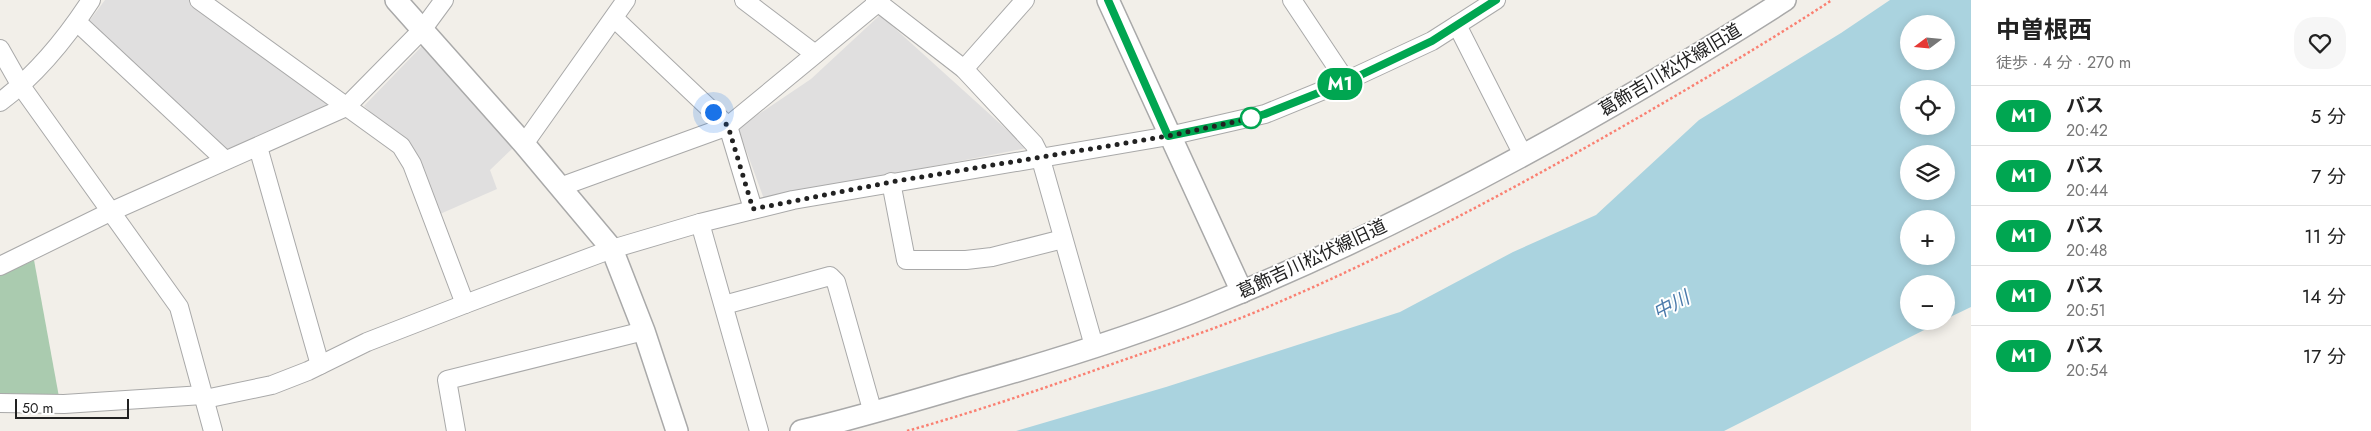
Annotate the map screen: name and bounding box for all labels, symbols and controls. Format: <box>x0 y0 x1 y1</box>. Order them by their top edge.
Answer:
text: 中曽根西 <box>1996 12 2092 47</box>
north arrow <box>1900 15 1955 70</box>
map controls <box>1900 15 1955 330</box>
street label: 葛飾吉川松伏線旧道 <box>1594 17 1746 123</box>
button: heart <box>2294 17 2346 69</box>
text: 徒歩 · 4 分 · 270 m <box>1996 51 2131 74</box>
line badge: M1 <box>1318 68 1362 100</box>
text: M1 <box>1327 71 1353 97</box>
button: locate <box>1900 80 1955 135</box>
text: バス <box>2066 92 2104 119</box>
your location <box>701 100 726 125</box>
text: M1 <box>2011 103 2036 129</box>
text: 5 分 <box>2311 103 2346 130</box>
unlabelled marker <box>1240 107 1262 129</box>
text: 20:42 <box>2066 119 2108 142</box>
button: layers <box>1900 145 1955 200</box>
text: バス <box>2066 152 2104 179</box>
text: M1 <box>2011 163 2036 189</box>
text: 7 分 <box>2311 163 2346 190</box>
text: 20:44 <box>2066 179 2108 202</box>
button: + <box>1900 210 1955 265</box>
text: バス <box>2066 212 2104 239</box>
street label: 葛飾吉川松伏線旧道 <box>1233 213 1391 305</box>
text: M1 <box>2011 223 2036 249</box>
text: 11 分 <box>2304 223 2346 250</box>
text: 20:48 <box>2066 239 2108 262</box>
text: バス <box>2066 272 2104 299</box>
button: − <box>1900 275 1955 330</box>
water label: 中川 <box>1648 283 1696 326</box>
text: M1 <box>2011 283 2036 309</box>
text: 14 分 <box>2302 283 2346 310</box>
text: 20:51 <box>2066 299 2106 322</box>
text: バス <box>2066 332 2104 359</box>
text: M1 <box>2011 343 2036 369</box>
text: 17 分 <box>2303 343 2346 370</box>
text: 20:54 <box>2066 359 2108 382</box>
scale bar <box>15 396 129 419</box>
text: 50 m <box>22 398 53 418</box>

